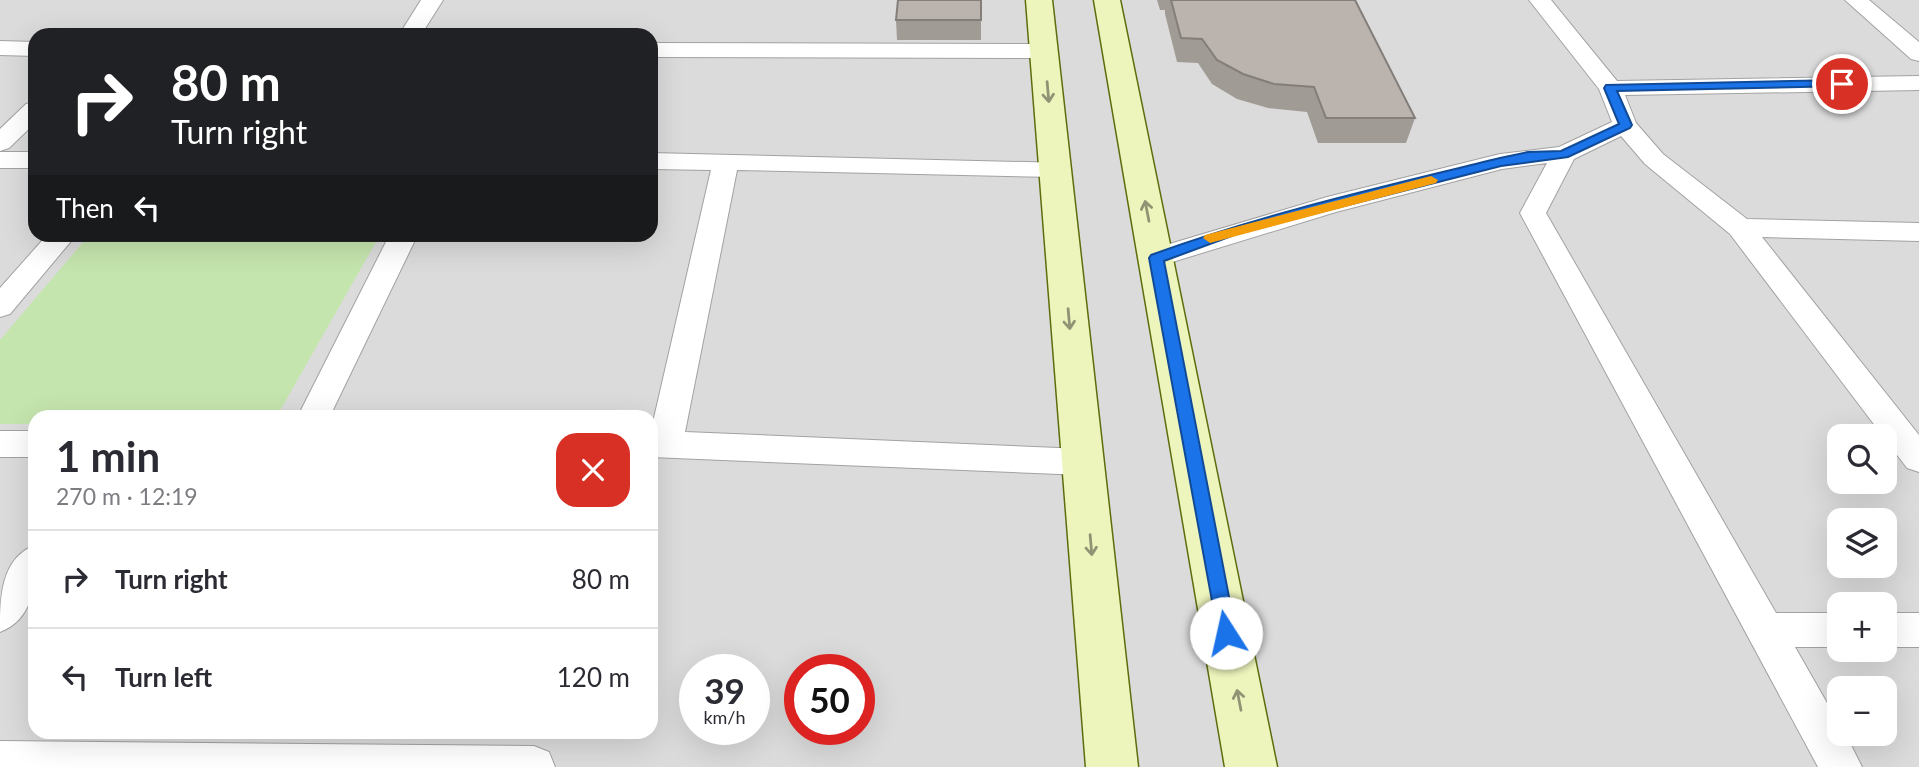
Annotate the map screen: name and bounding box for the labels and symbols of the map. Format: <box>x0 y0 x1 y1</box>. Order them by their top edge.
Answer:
pin <box>1812 54 1872 114</box>
one-way arrow <box>1041 81 1054 103</box>
one-way arrow <box>1140 200 1154 223</box>
one-way arrow <box>1063 307 1076 330</box>
one-way arrow <box>1085 533 1098 556</box>
position arrow <box>1189 596 1263 670</box>
speed limit sign: 50 <box>784 654 875 745</box>
one-way arrow <box>1231 689 1245 712</box>

